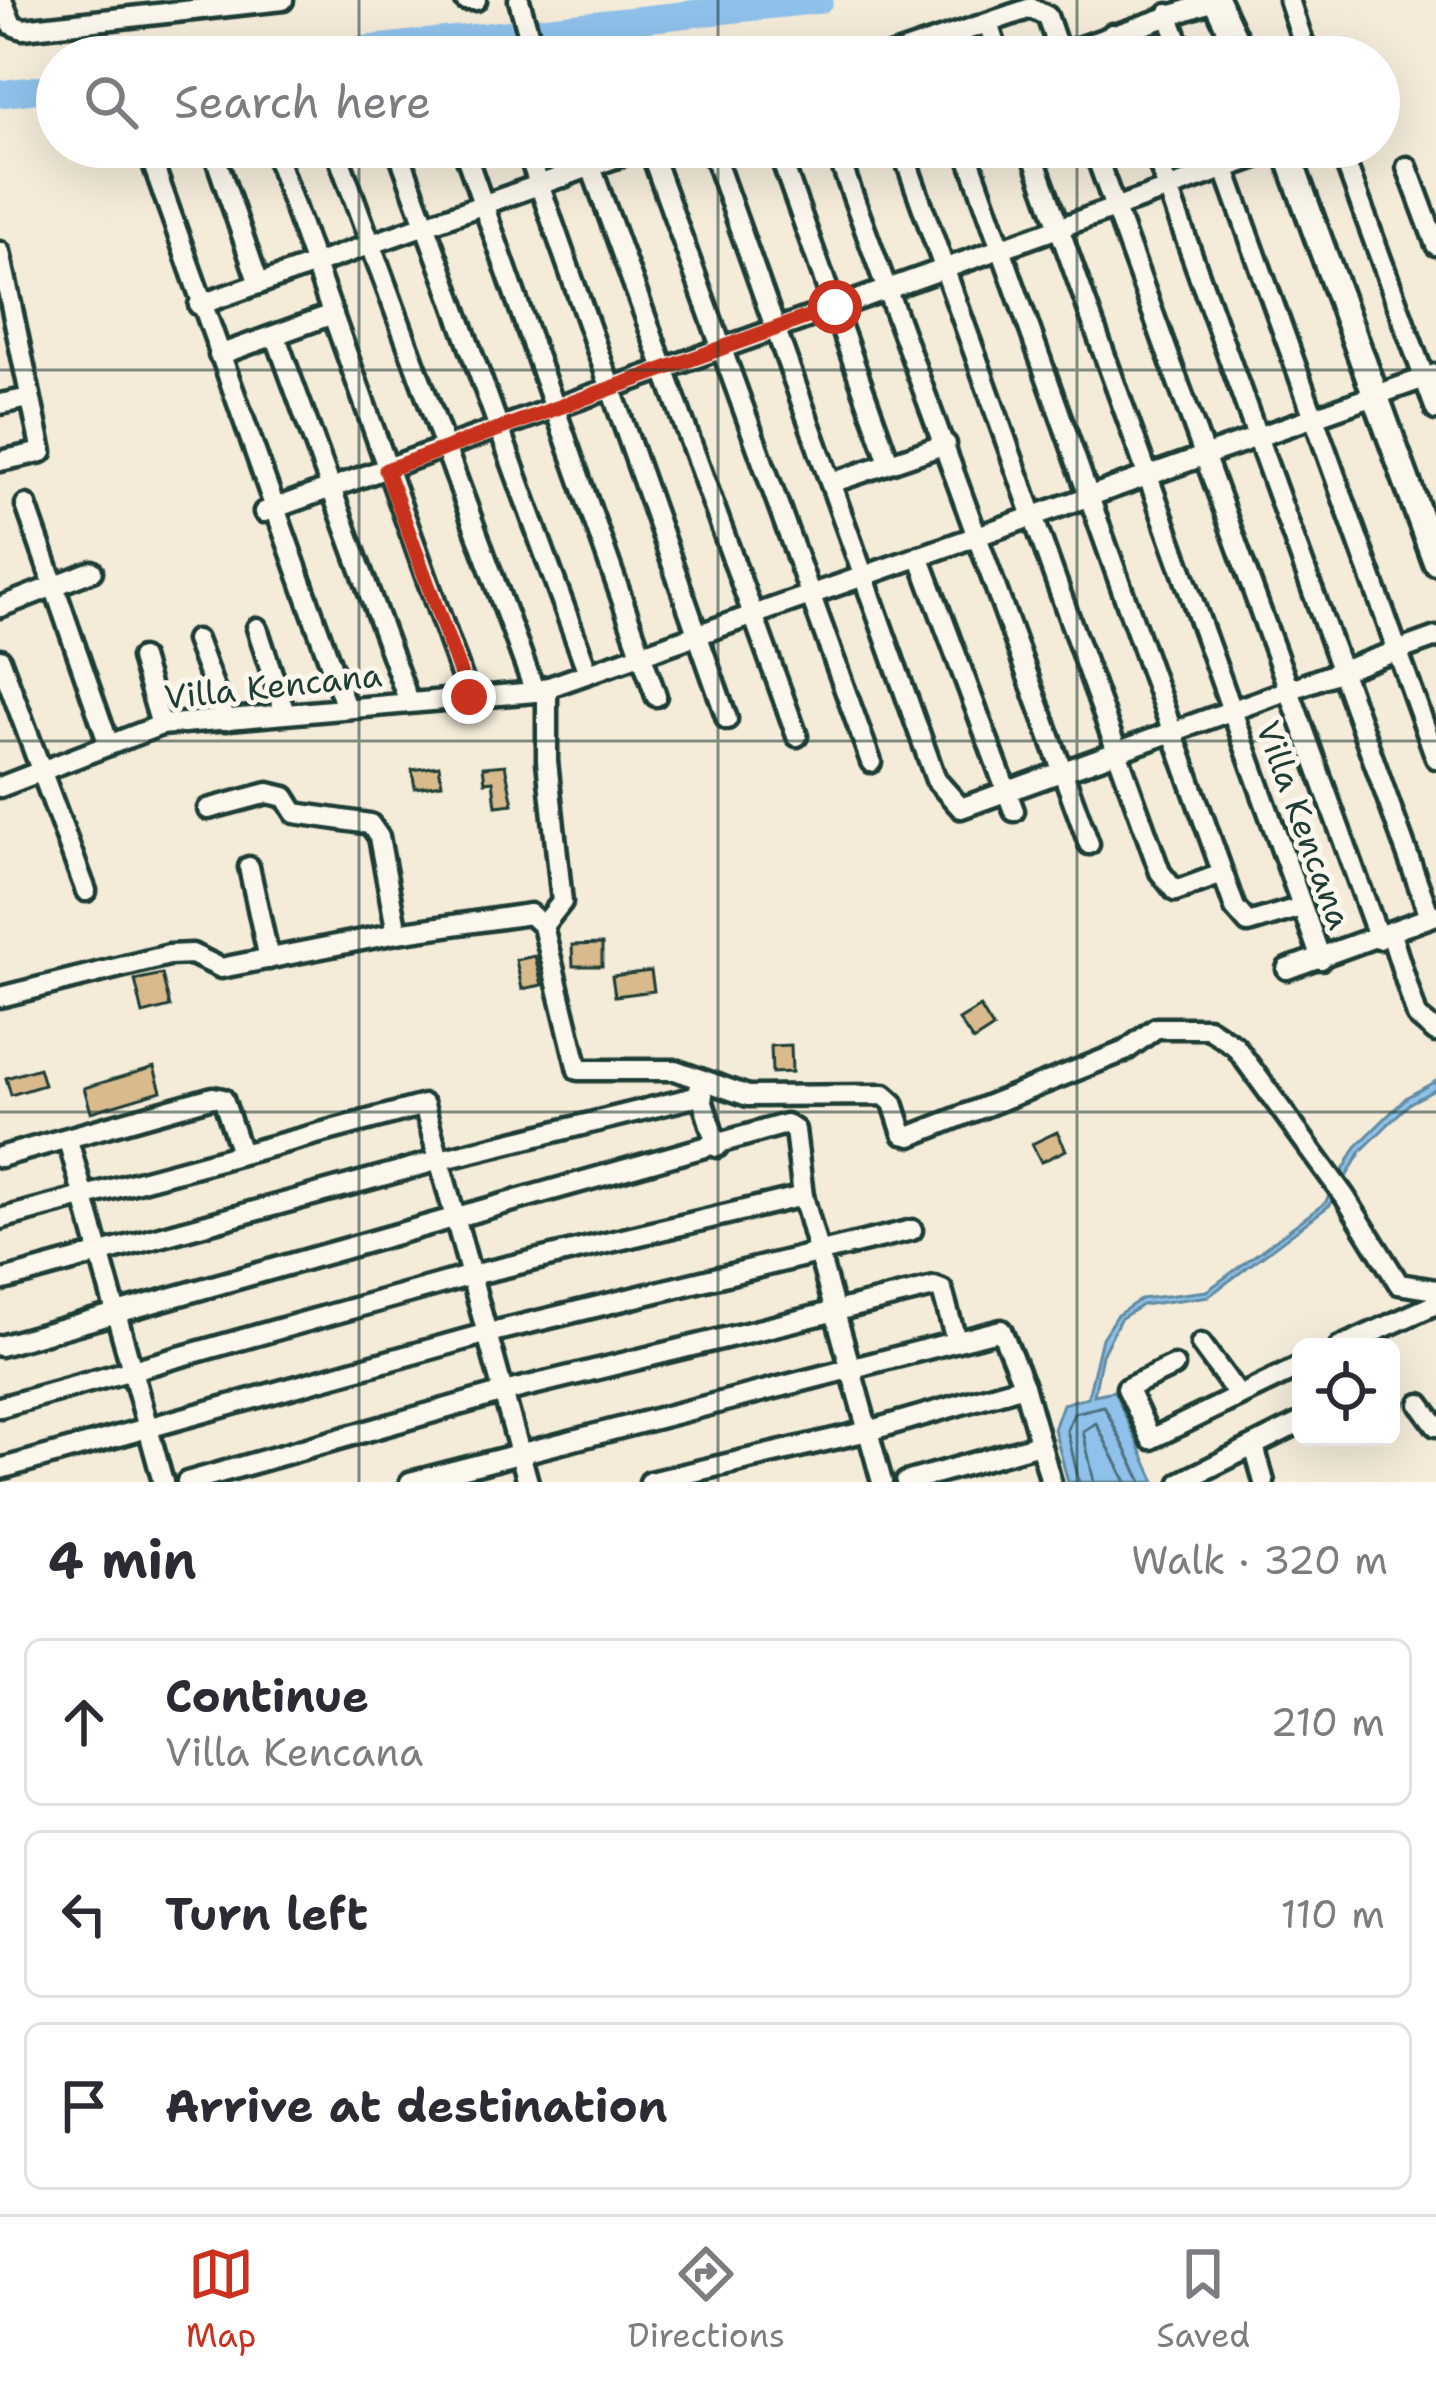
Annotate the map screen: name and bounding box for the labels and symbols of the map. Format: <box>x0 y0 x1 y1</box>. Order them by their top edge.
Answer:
route start <box>808 280 862 334</box>
street label: Villa Kencana <box>162 652 384 720</box>
route end <box>442 670 496 724</box>
street label: Villa Kencana <box>1245 715 1363 935</box>

